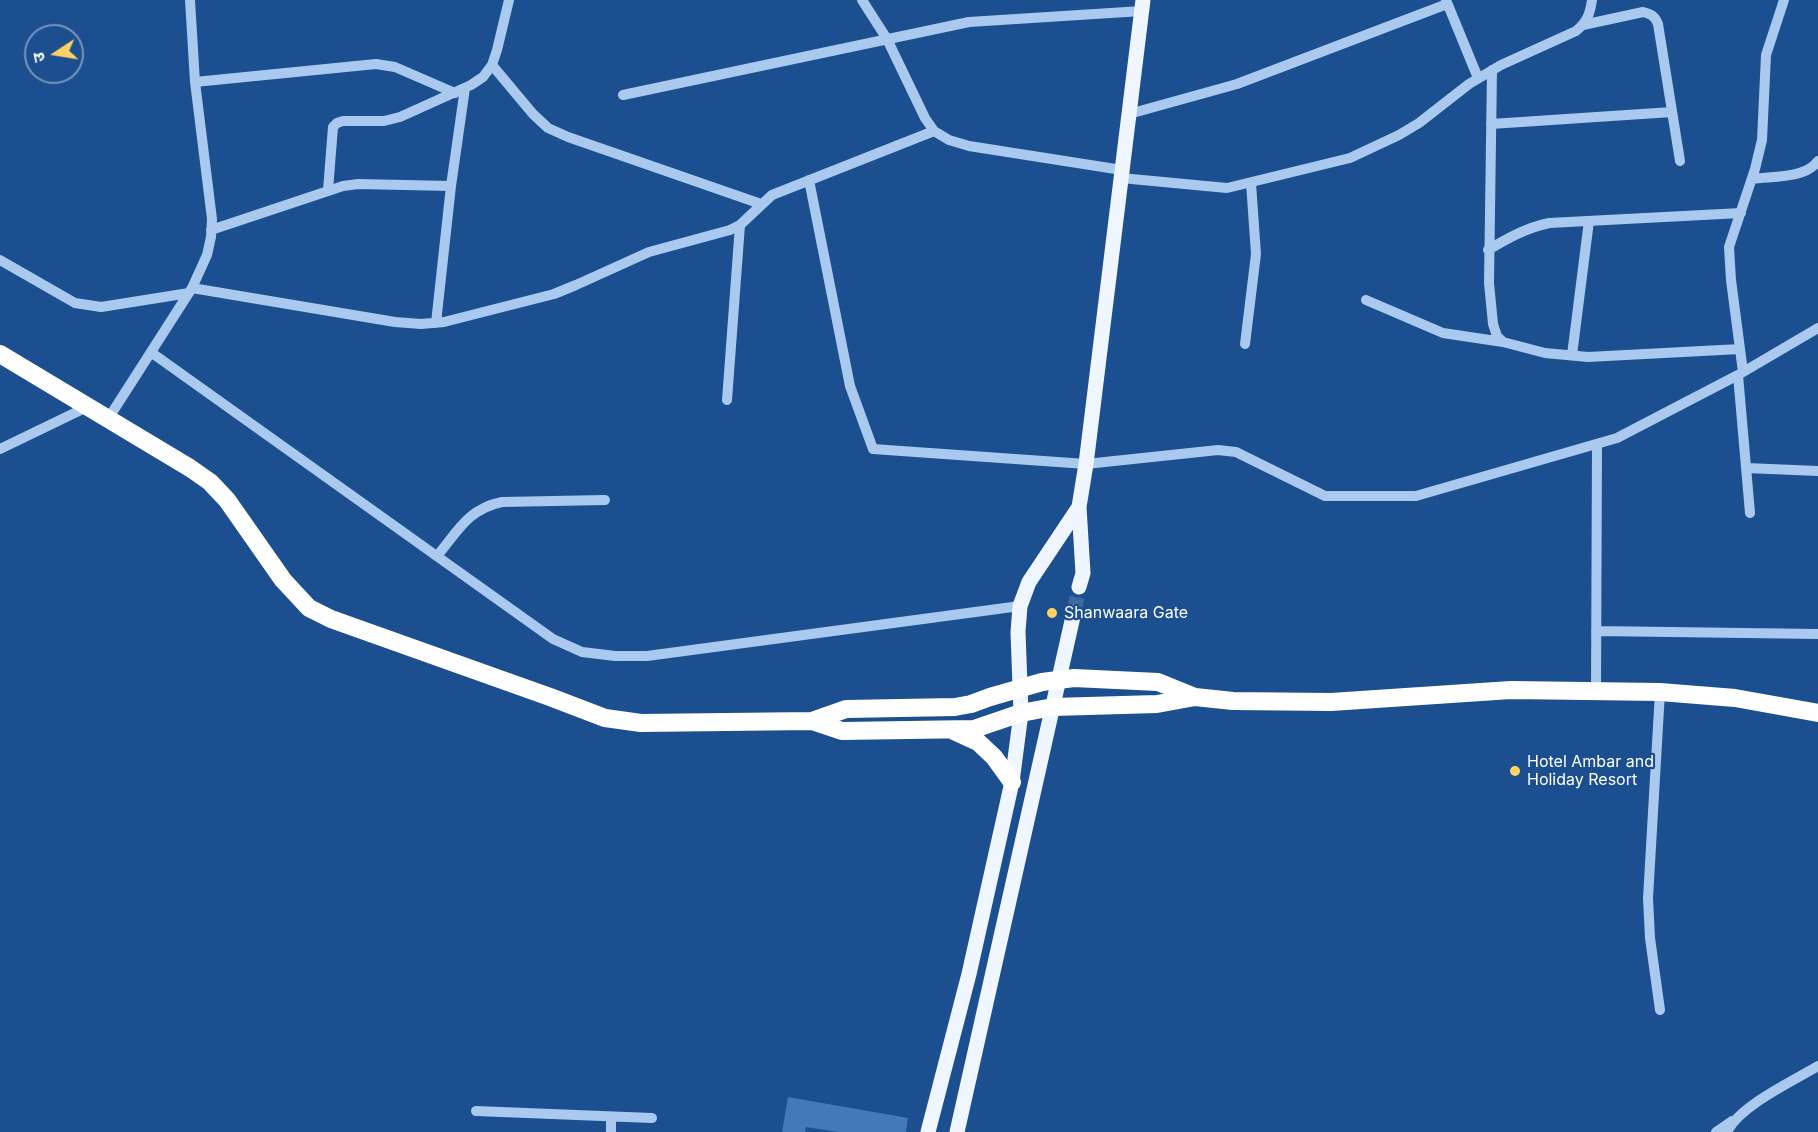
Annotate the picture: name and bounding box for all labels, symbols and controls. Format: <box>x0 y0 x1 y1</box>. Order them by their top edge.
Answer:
north arrow <box>24 24 84 84</box>
text: उ <box>28 51 49 64</box>
place label: Shanwaara Gate <box>1064 603 1188 623</box>
marker: Shanwaara Gate <box>1045 606 1059 620</box>
place label: Hotel Ambar and Holiday Resort <box>1527 752 1654 790</box>
marker: Hotel Ambar and Holiday Resort <box>1508 764 1522 778</box>

